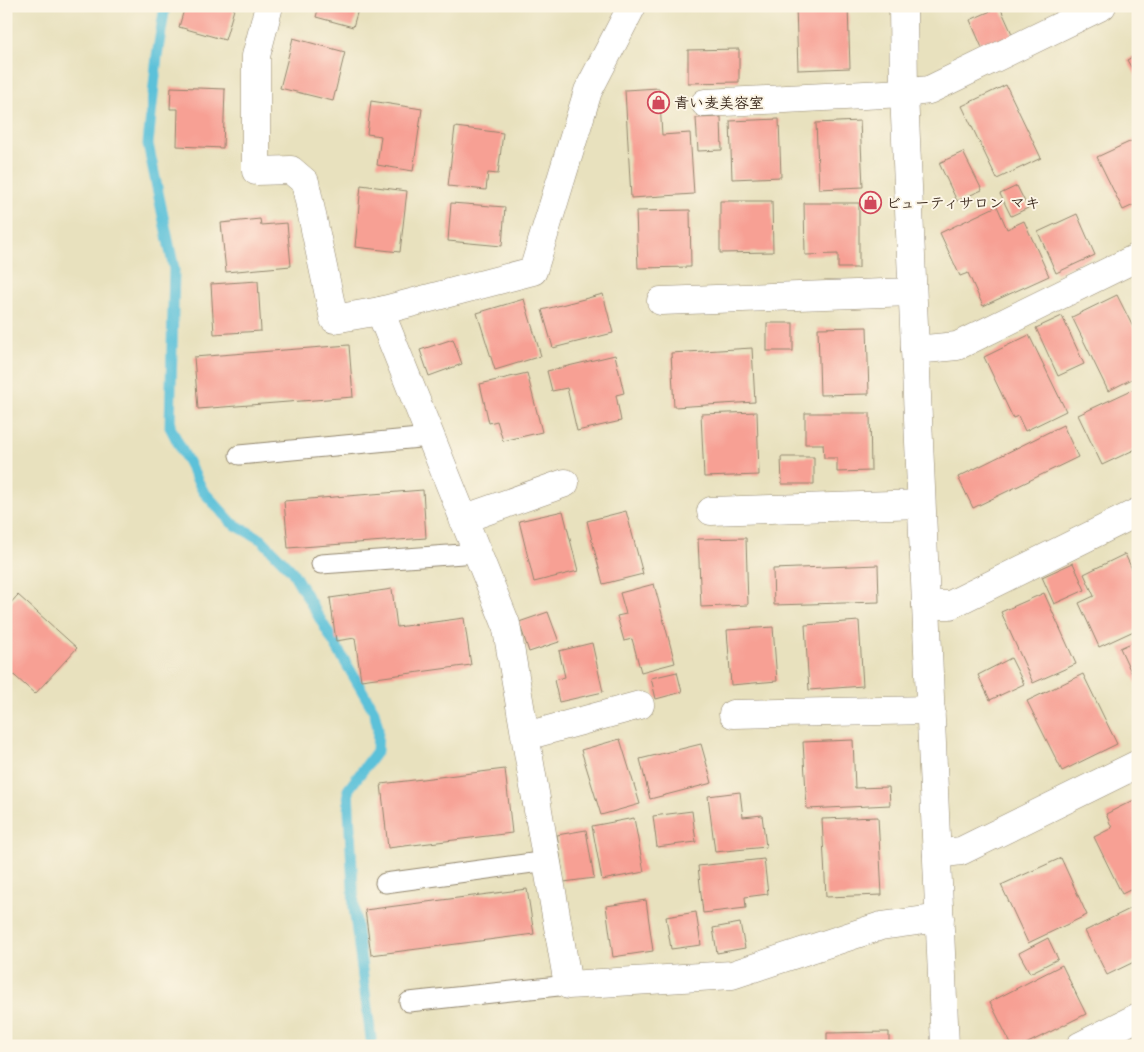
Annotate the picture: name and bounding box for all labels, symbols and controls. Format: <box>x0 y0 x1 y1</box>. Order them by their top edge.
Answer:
shop icon: 青い麦美容室 <box>646 91 670 115</box>
place label: 青い麦美容室 <box>674 93 764 114</box>
shop icon: ビューティサロン マキ <box>858 191 882 215</box>
place label: ビューティサロン マキ <box>886 193 1040 214</box>

